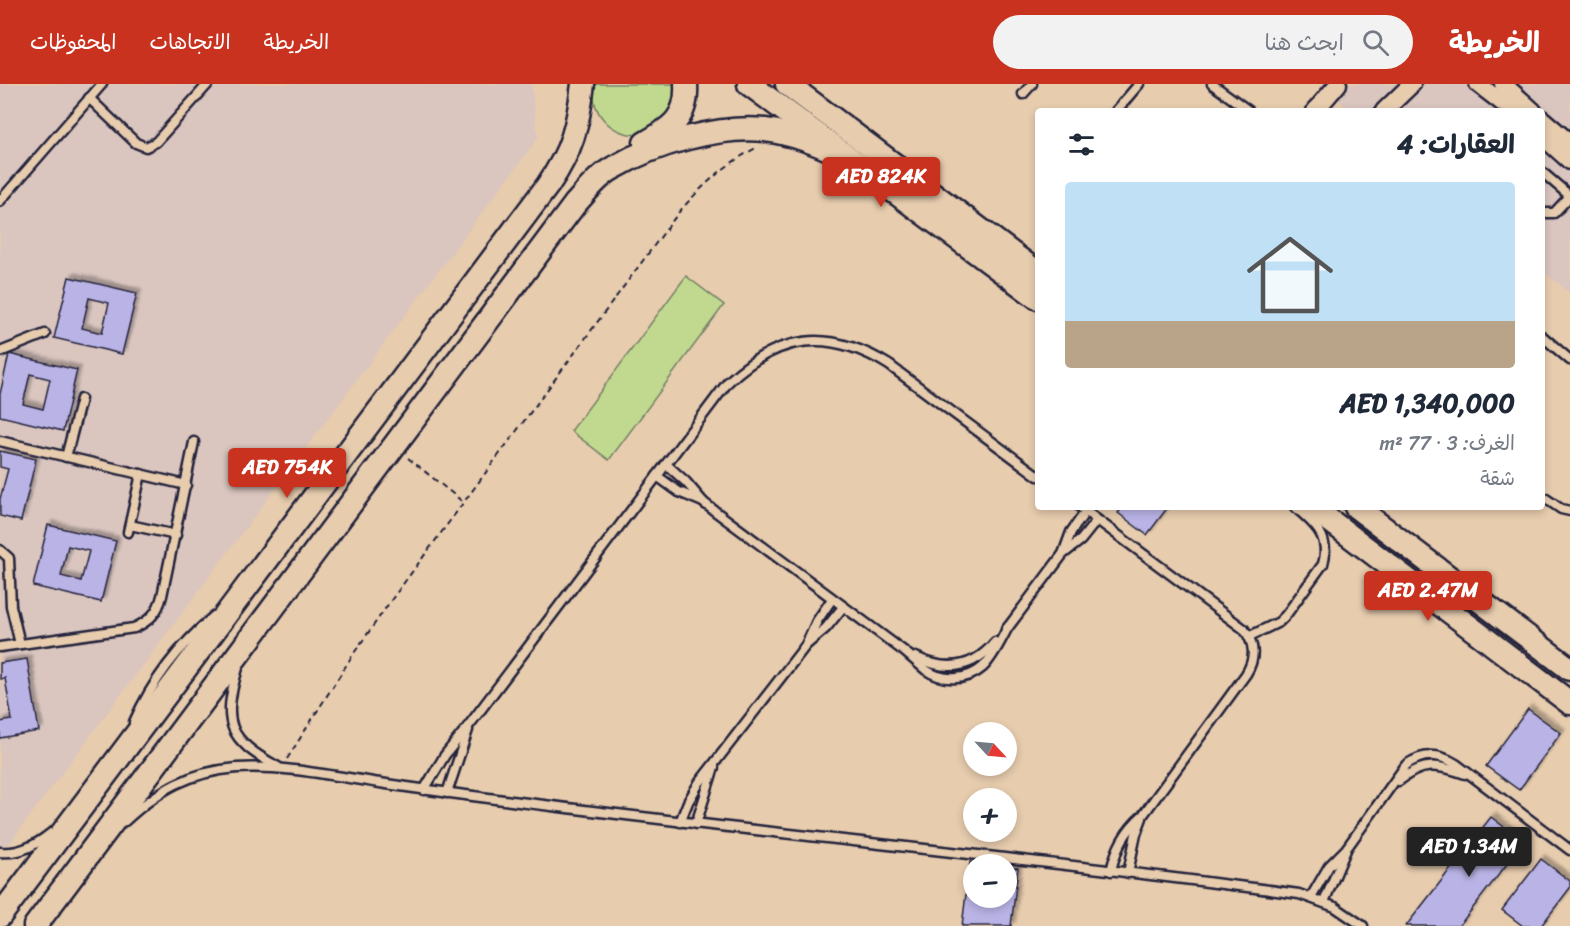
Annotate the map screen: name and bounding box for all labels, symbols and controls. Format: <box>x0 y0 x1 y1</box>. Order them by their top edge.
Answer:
search box <box>993 15 1413 69</box>
text: الخريطة <box>1449 18 1540 67</box>
text: المحفوظات <box>30 23 116 61</box>
text: الاتجاهات <box>149 23 231 61</box>
text: الخريطة <box>264 23 329 61</box>
text: ابحث هنا <box>1265 23 1344 62</box>
icon: search <box>1359 26 1392 59</box>
text: العقارات: 4 <box>1397 121 1515 167</box>
icon: filters <box>1065 128 1098 161</box>
pin: AED 824K <box>819 157 943 208</box>
text: AED 824K <box>836 159 926 194</box>
icon: home <box>1236 221 1344 329</box>
text: AED 1,340,000 <box>1340 380 1515 426</box>
text: الغرف: 3 · 77 m² <box>1380 426 1515 461</box>
pin: AED 754K <box>225 448 349 499</box>
text: AED 754K <box>242 450 332 485</box>
text: شقة <box>1480 461 1515 496</box>
pin: AED 2.47M <box>1359 571 1497 622</box>
text: AED 2.47M <box>1378 573 1478 608</box>
north arrow <box>963 722 1017 776</box>
map controls <box>963 722 1017 908</box>
button: + <box>963 788 1017 842</box>
pin: AED 1.34M <box>1400 827 1538 878</box>
text: AED 1.34M <box>1421 829 1517 864</box>
button: − <box>963 854 1017 908</box>

